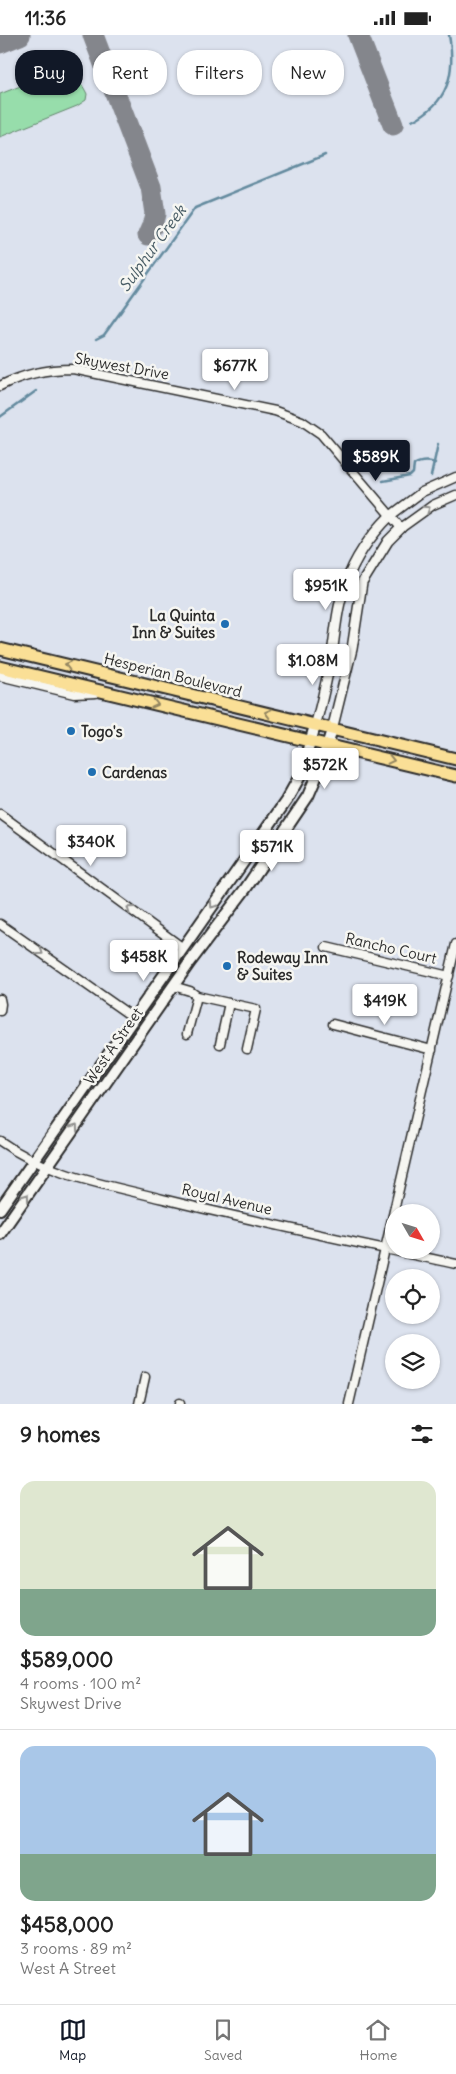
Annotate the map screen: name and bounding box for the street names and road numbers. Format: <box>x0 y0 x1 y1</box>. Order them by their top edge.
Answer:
street label: Skywest Drive <box>73 348 171 384</box>
street label: Hesperian Boulevard <box>102 649 244 701</box>
street label: Rancho Court <box>344 928 438 968</box>
street label: West A Street <box>79 1004 147 1088</box>
street label: Royal Avenue <box>180 1179 274 1219</box>

